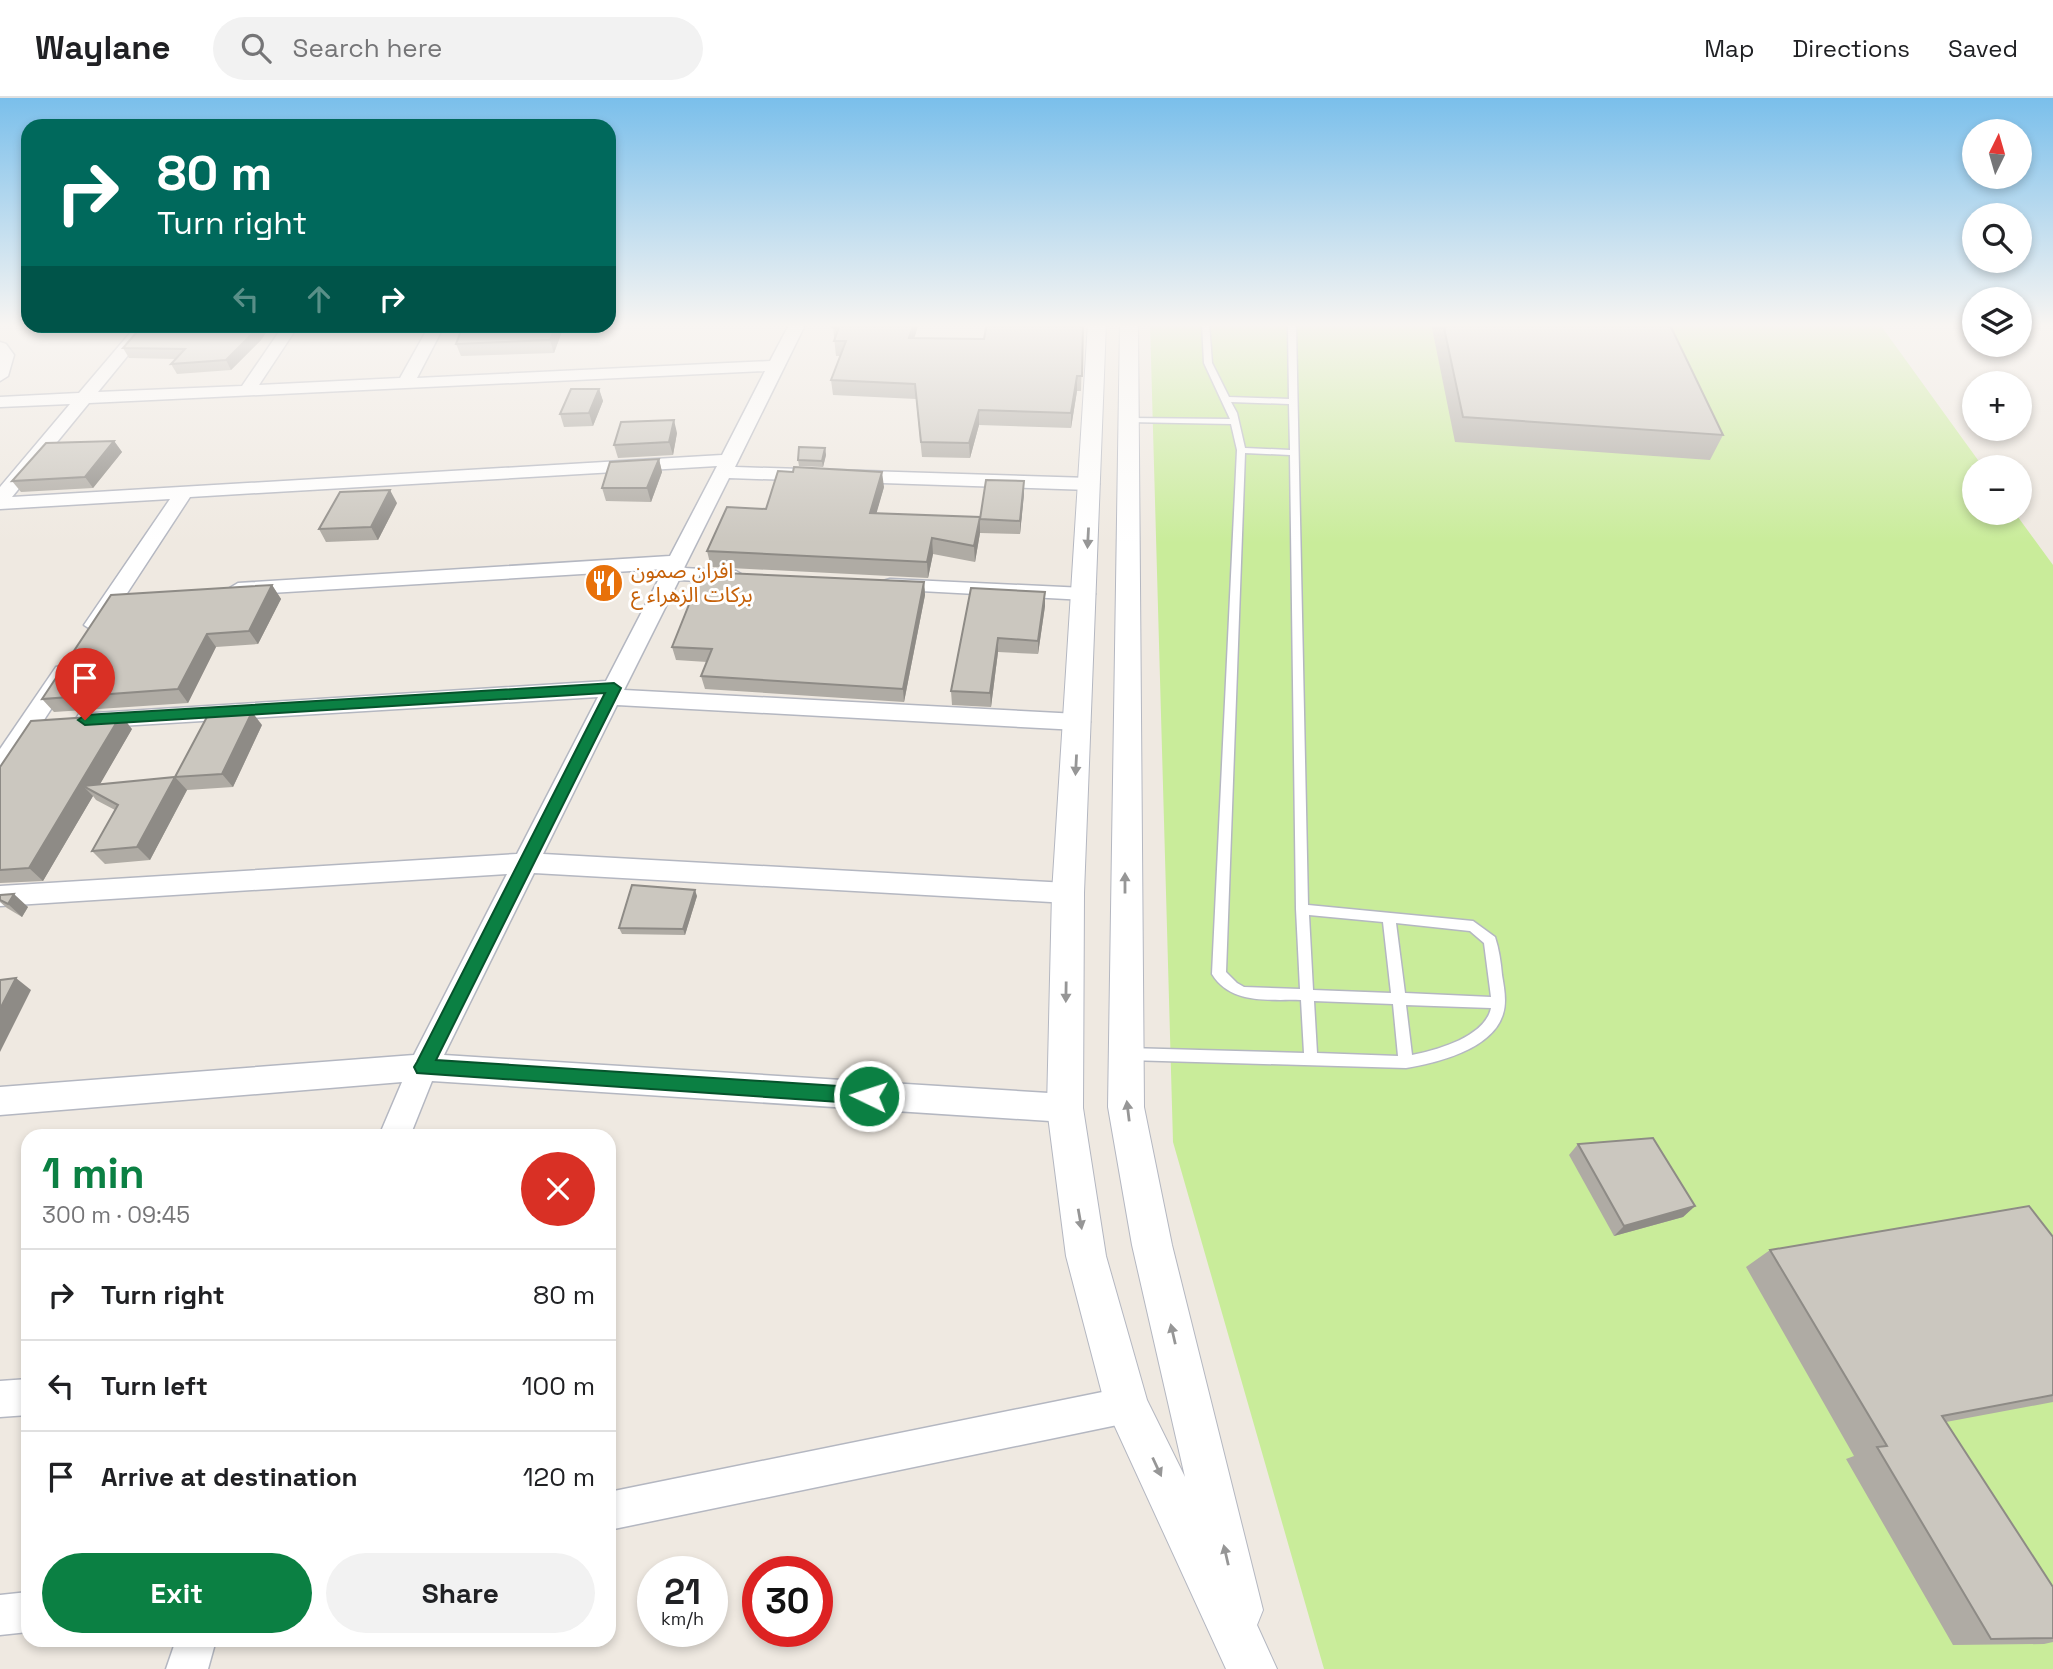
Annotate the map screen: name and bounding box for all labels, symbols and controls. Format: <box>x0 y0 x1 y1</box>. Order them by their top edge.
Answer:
search box <box>213 17 703 80</box>
text: Waylane <box>35 27 171 69</box>
icon: search <box>237 29 275 67</box>
text: Search here <box>293 31 442 65</box>
text: Map <box>1704 33 1754 64</box>
text: Directions <box>1792 33 1910 64</box>
text: Saved <box>1948 33 2018 64</box>
north arrow <box>1962 119 2032 189</box>
map controls <box>1962 119 2032 525</box>
text: 80 m <box>157 142 272 204</box>
icon: right <box>42 147 133 238</box>
text: Turn right <box>157 203 307 243</box>
button: search <box>1962 203 2032 273</box>
icon: left <box>227 280 265 318</box>
icon: ahead <box>300 280 338 318</box>
icon: right <box>373 280 411 318</box>
button: layers <box>1962 287 2032 357</box>
button: + <box>1962 371 2032 441</box>
button: − <box>1962 455 2032 525</box>
one-way arrow <box>1082 527 1093 549</box>
place label: افران صمون بركات الزهراء ع <box>631 557 753 610</box>
restaurant icon: افران صمون بركات الزهراء ع <box>583 562 625 604</box>
pin <box>55 648 115 720</box>
icon: arrive <box>66 659 104 697</box>
one-way arrow <box>1070 754 1081 776</box>
one-way arrow <box>1119 872 1131 894</box>
one-way arrow <box>1060 981 1072 1003</box>
position arrow <box>832 1059 906 1133</box>
one-way arrow <box>1122 1100 1133 1122</box>
text: 1 min <box>42 1147 145 1200</box>
button: close <box>521 1152 595 1226</box>
text: 300 m · 09:45 <box>42 1200 190 1230</box>
one-way arrow <box>1075 1208 1086 1230</box>
icon: right <box>42 1276 80 1314</box>
text: Turn right <box>101 1278 225 1312</box>
text: 80 m <box>533 1278 595 1312</box>
one-way arrow <box>1167 1323 1178 1345</box>
icon: left <box>42 1367 80 1405</box>
text: Turn left <box>101 1369 208 1403</box>
text: 100 m <box>522 1369 595 1403</box>
one-way arrow <box>1151 1457 1162 1477</box>
icon: arrive <box>42 1458 80 1496</box>
text: Arrive at destination <box>101 1460 358 1494</box>
text: 120 m <box>523 1460 595 1494</box>
one-way arrow <box>1220 1544 1231 1566</box>
button: Exit <box>42 1553 312 1633</box>
button: Share <box>326 1553 595 1633</box>
speed limit sign: 30 <box>742 1556 833 1647</box>
text: 21 <box>664 1570 701 1614</box>
text: km/h <box>661 1607 704 1630</box>

